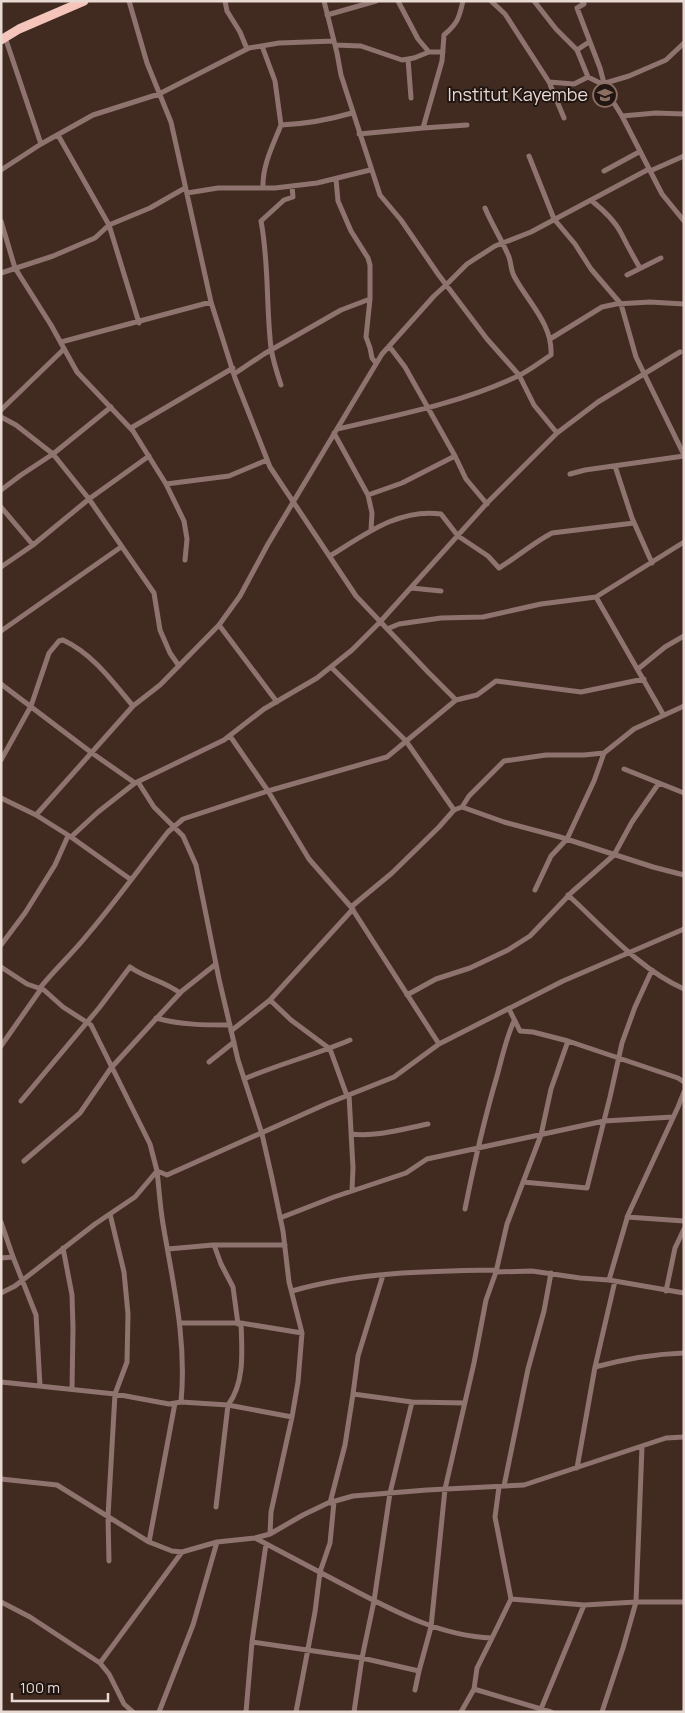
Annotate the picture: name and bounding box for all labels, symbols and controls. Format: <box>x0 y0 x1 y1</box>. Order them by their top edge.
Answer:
place label: Institut Kayembe <box>448 82 588 106</box>
school or university icon: Institut Kayembe <box>592 82 618 108</box>
scale bar <box>12 1670 109 1702</box>
text: 100 m <box>20 1677 60 1698</box>

